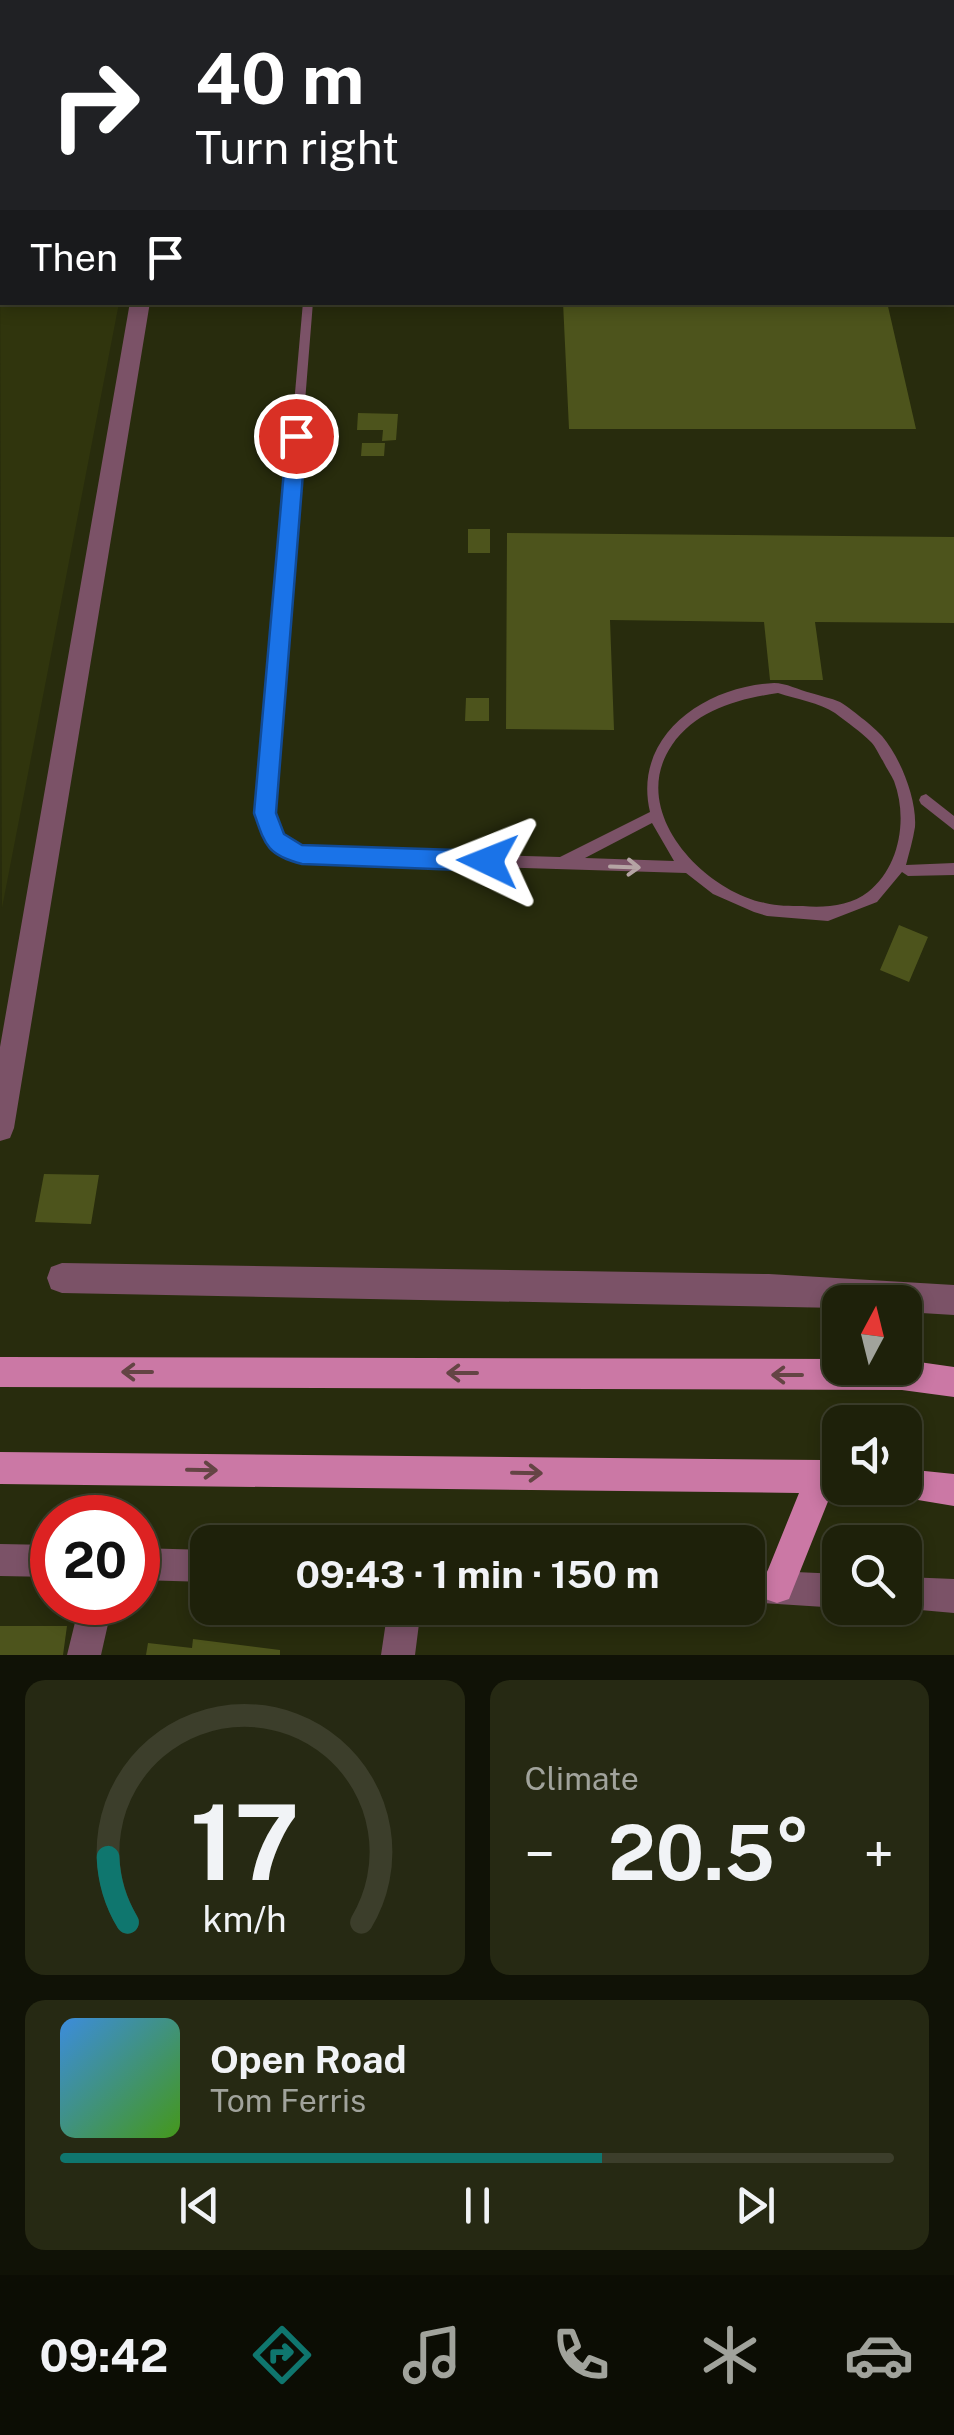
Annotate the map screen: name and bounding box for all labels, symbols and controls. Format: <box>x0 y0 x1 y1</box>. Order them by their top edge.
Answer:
text: 40 m <box>195 37 365 120</box>
icon: right <box>30 40 160 170</box>
text: Turn right <box>195 121 399 174</box>
icon: arrive <box>138 230 193 285</box>
text: Then <box>30 235 118 280</box>
pin <box>254 394 339 479</box>
icon: arrive <box>269 409 324 464</box>
position arrow <box>436 809 540 913</box>
one-way arrow <box>608 857 640 876</box>
north arrow <box>822 1285 922 1385</box>
map controls <box>822 1285 922 1625</box>
one-way arrow <box>121 1362 154 1382</box>
one-way arrow <box>446 1364 478 1382</box>
one-way arrow <box>771 1365 803 1384</box>
button: sound <box>822 1405 922 1505</box>
one-way arrow <box>186 1460 218 1480</box>
one-way arrow <box>510 1464 543 1482</box>
speed limit sign: 20 <box>30 1495 160 1625</box>
button: search <box>822 1525 922 1625</box>
text: 09:43 · 1 min · 150 m <box>295 1552 660 1597</box>
text: Climate <box>525 1760 639 1797</box>
text: 17 <box>190 1781 300 1903</box>
text: 20.5° <box>608 1809 810 1897</box>
text: − <box>525 1822 555 1886</box>
text: + <box>863 1822 894 1886</box>
text: km/h <box>203 1898 287 1940</box>
text: Open Road <box>210 2037 407 2082</box>
text: Tom Ferris <box>210 2082 366 2119</box>
icon: previous <box>172 2178 227 2233</box>
icon: pause <box>450 2178 505 2233</box>
icon: next <box>728 2178 783 2233</box>
icon: directions <box>247 2320 317 2390</box>
icon: music <box>397 2320 467 2390</box>
icon: phone <box>546 2320 616 2390</box>
icon: climate <box>695 2320 765 2390</box>
icon: car <box>844 2320 914 2390</box>
text: 09:42 <box>40 2329 168 2382</box>

